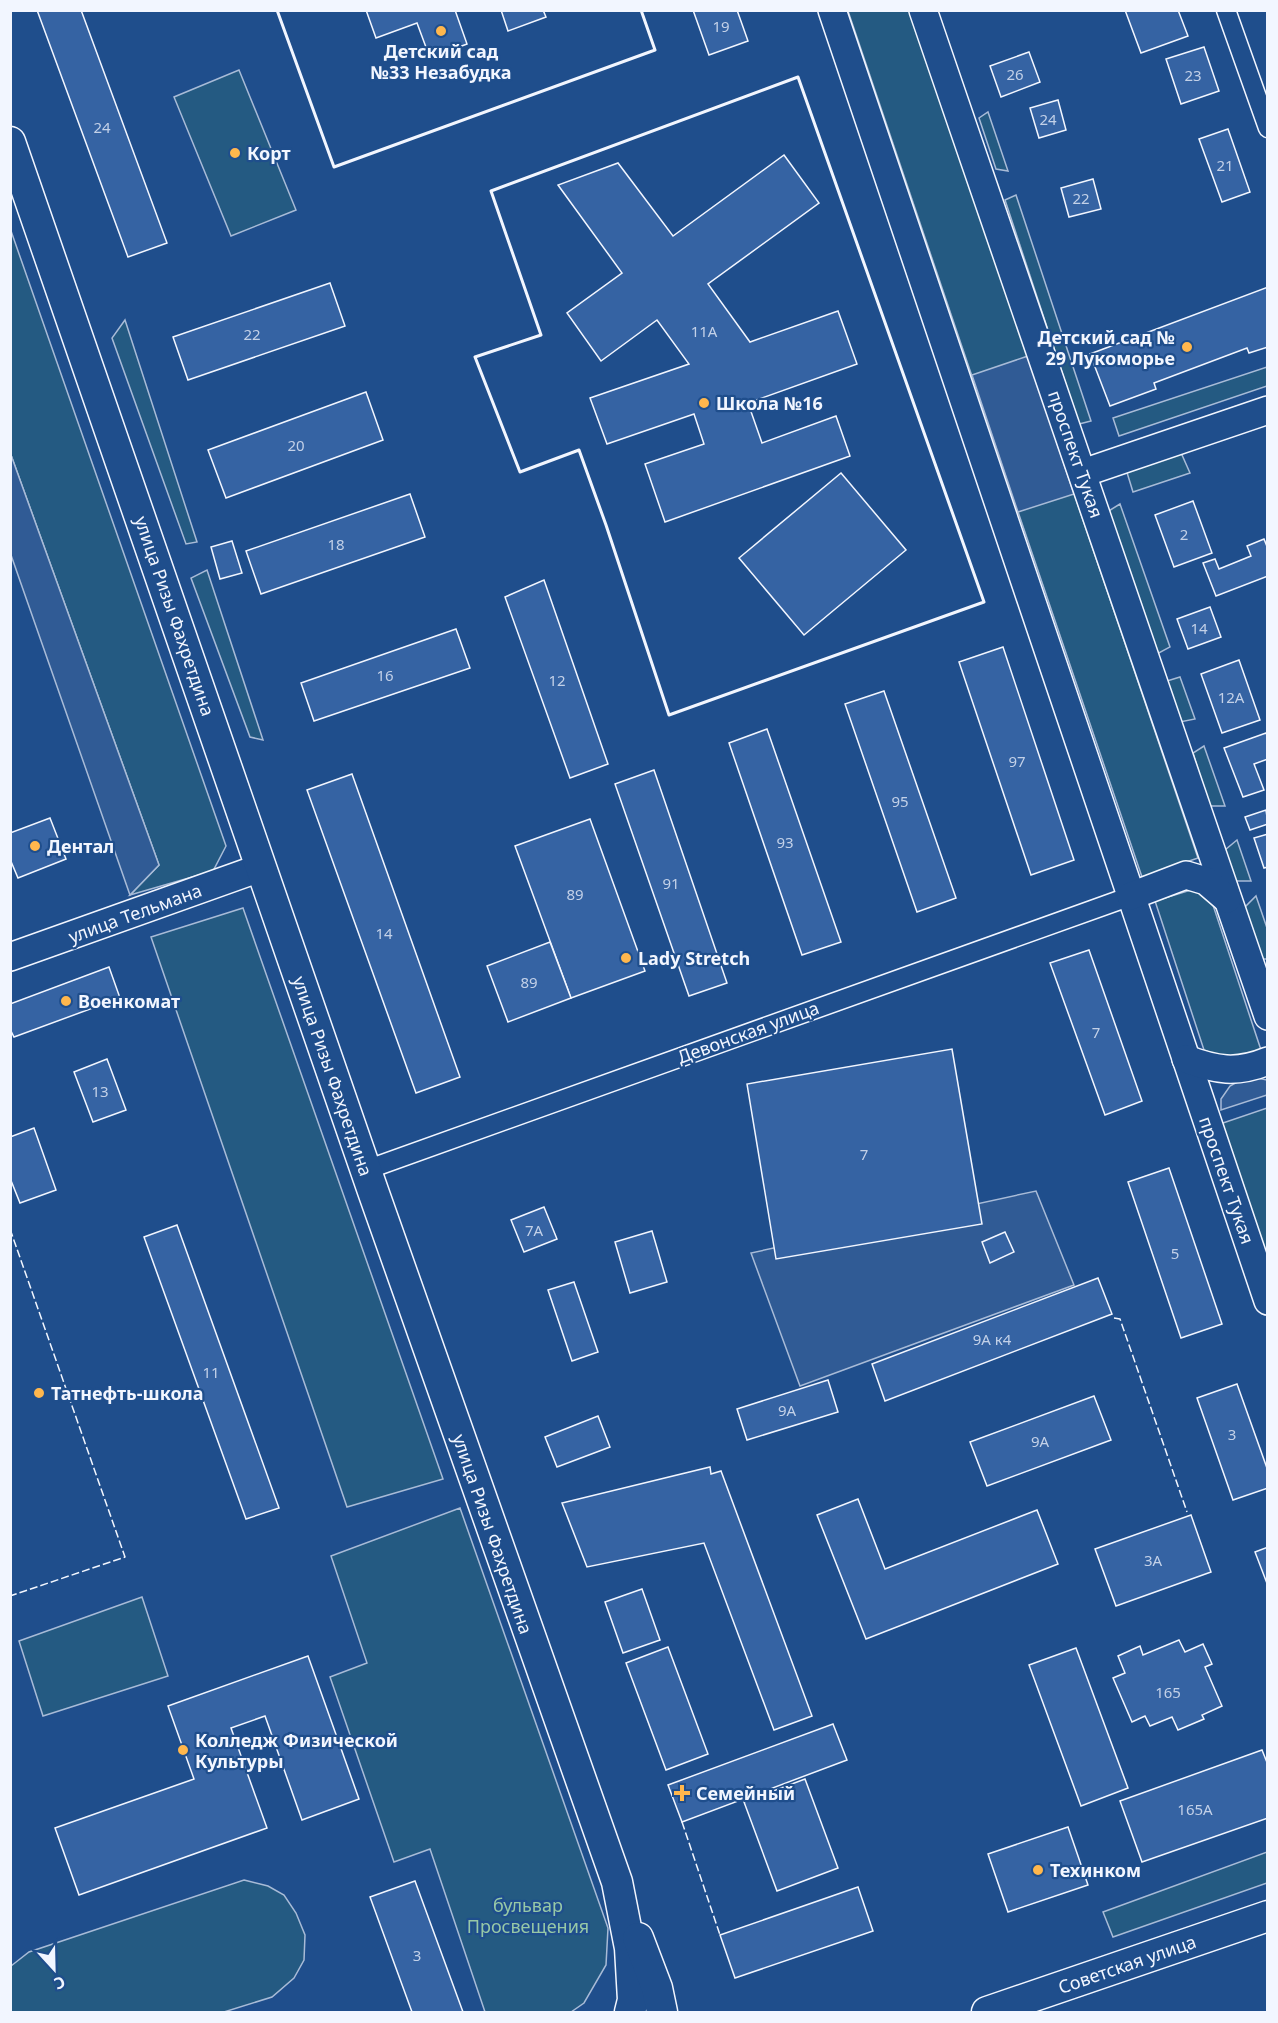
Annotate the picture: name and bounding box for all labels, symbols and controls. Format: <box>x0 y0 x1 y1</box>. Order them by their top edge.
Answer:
house number: 19 <box>712 16 730 36</box>
marker: Детский сад №33 Незабудка <box>434 24 448 38</box>
place label: Детский сад №33 Незабудка <box>370 39 512 84</box>
house number: 26 <box>1006 64 1024 84</box>
house number: 23 <box>1184 65 1202 85</box>
house number: 24 <box>1039 109 1057 129</box>
house number: 24 <box>93 117 111 137</box>
place label: Корт <box>247 141 291 165</box>
marker: Корт <box>228 146 242 160</box>
house number: 21 <box>1216 155 1234 175</box>
house number: 22 <box>1072 188 1090 208</box>
house number: 11А <box>691 321 718 341</box>
house number: 22 <box>243 324 261 344</box>
place label: Детский сад № 29 Лукоморье <box>1038 325 1175 370</box>
marker: Детский сад № 29 Лукоморье <box>1180 340 1194 354</box>
street label: проспект Тукая <box>1043 387 1109 521</box>
place label: Школа №16 <box>716 391 823 415</box>
marker: Школа №16 <box>697 396 711 410</box>
house number: 20 <box>287 435 305 455</box>
street label: улица Ризы Фахретдина <box>129 513 221 719</box>
house number: 2 <box>1180 524 1188 544</box>
house number: 18 <box>327 534 345 554</box>
house number: 14 <box>1190 618 1208 638</box>
house number: 16 <box>376 665 394 685</box>
house number: 12 <box>548 670 566 690</box>
house number: 12А <box>1218 687 1245 707</box>
house number: 97 <box>1008 751 1026 771</box>
house number: 95 <box>891 791 909 811</box>
house number: 93 <box>776 832 794 852</box>
place label: Дентал <box>47 834 114 858</box>
marker: Дентал <box>28 839 42 853</box>
house number: 91 <box>662 873 680 893</box>
street label: улица Тельмана <box>65 878 205 948</box>
house number: 89 <box>566 884 584 904</box>
house number: 14 <box>375 923 393 943</box>
place label: Lady Stretch <box>638 946 750 970</box>
marker: Lady Stretch <box>619 951 633 965</box>
house number: 89 <box>520 972 538 992</box>
street label: улица Ризы Фахретдина <box>287 973 379 1179</box>
place label: Военкомат <box>78 989 180 1013</box>
marker: Военкомат <box>59 994 73 1008</box>
street label: Девонская улица <box>674 995 822 1069</box>
house number: 7 <box>1092 1022 1100 1042</box>
house number: 13 <box>91 1081 109 1101</box>
street label: проспект Тукая <box>1194 1113 1260 1247</box>
house number: 7 <box>860 1144 868 1164</box>
house number: 7А <box>525 1220 544 1240</box>
house number: 5 <box>1171 1243 1179 1263</box>
house number: 9А к4 <box>973 1329 1012 1349</box>
house number: 11 <box>202 1362 220 1382</box>
place label: Татнефть-школа <box>51 1381 204 1405</box>
marker: Татнефть-школа <box>32 1386 46 1400</box>
house number: 9А <box>778 1400 797 1420</box>
house number: 3 <box>1228 1424 1236 1444</box>
street label: улица Ризы Фахретдина <box>447 1431 539 1637</box>
house number: 9А <box>1031 1431 1050 1451</box>
house number: 3А <box>1144 1550 1163 1570</box>
house number: 165 <box>1155 1682 1181 1702</box>
place label: Колледж Физической Культуры <box>195 1728 398 1773</box>
marker: Колледж Физической Культуры <box>176 1743 190 1757</box>
place label: Семейный <box>696 1781 795 1805</box>
marker: Семейный <box>673 1784 691 1802</box>
house number: 165А <box>1177 1799 1213 1819</box>
place label: Техинком <box>1050 1858 1141 1882</box>
marker: Техинком <box>1031 1863 1045 1877</box>
park label: бульвар Просвещения <box>467 1893 589 1938</box>
street label: Советская улица <box>1055 1929 1199 1999</box>
north arrow <box>24 1939 84 1999</box>
house number: 3 <box>413 1945 421 1965</box>
text: С <box>51 1971 69 1995</box>

